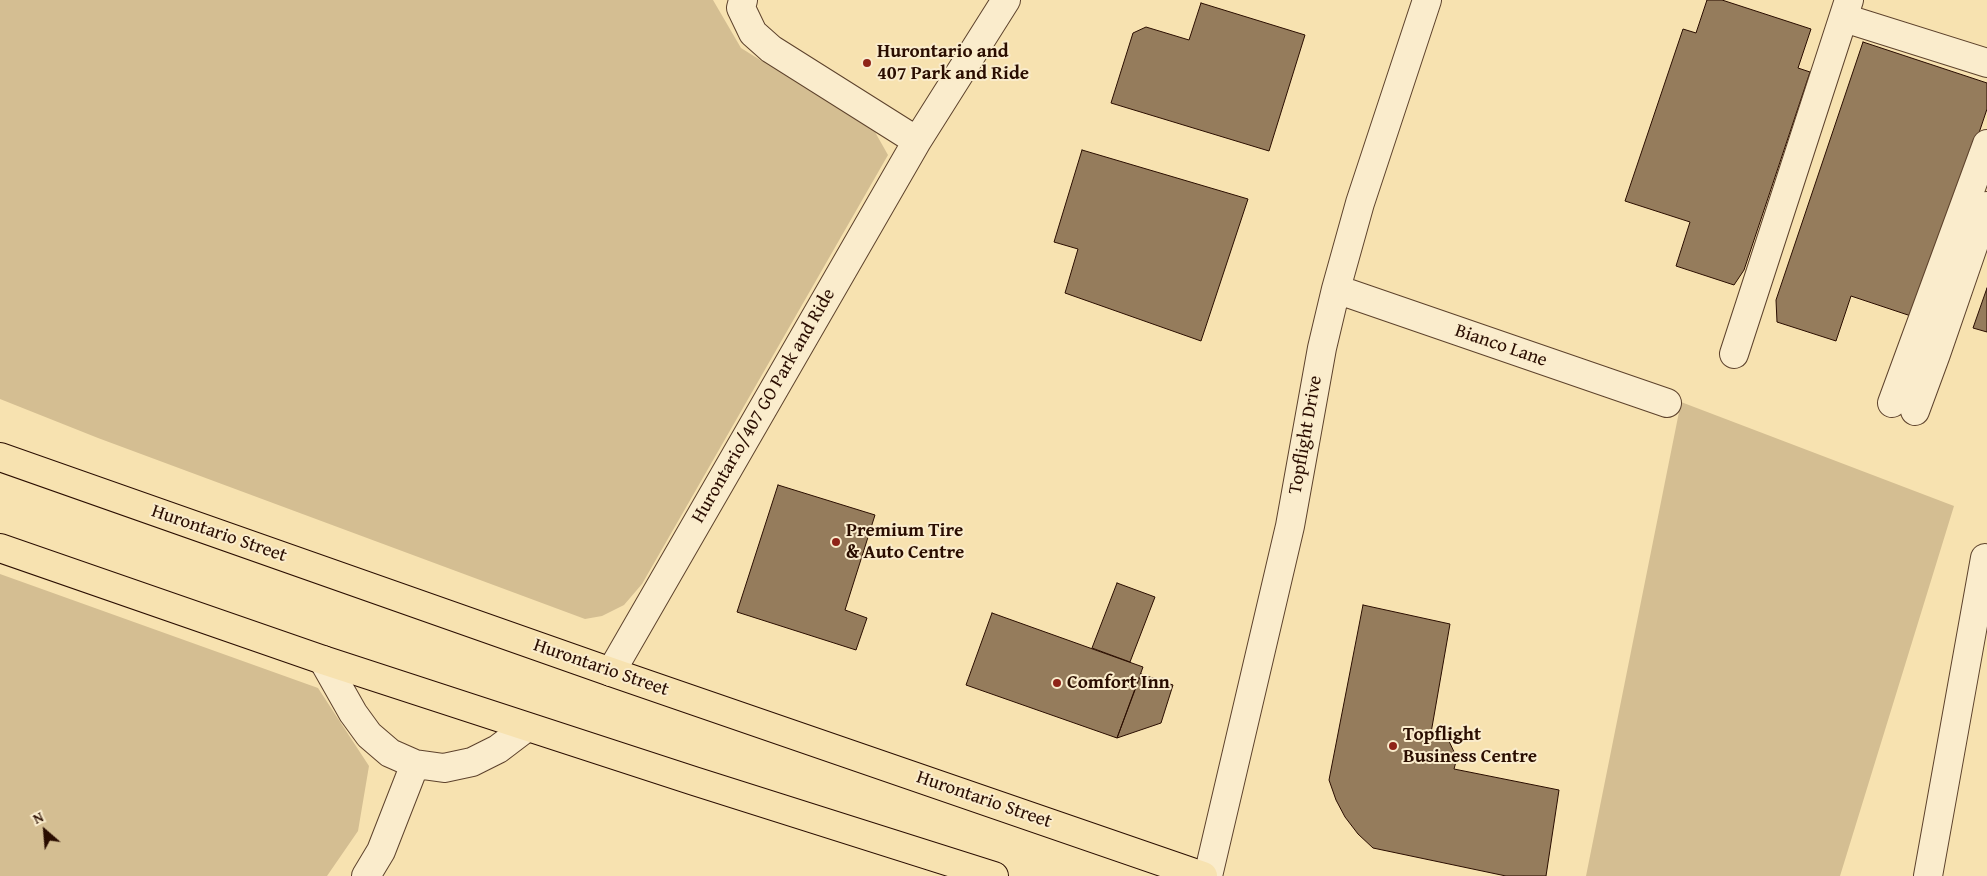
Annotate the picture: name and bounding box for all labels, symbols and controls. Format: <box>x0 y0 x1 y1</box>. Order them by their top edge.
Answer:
place label: Hurontario and 407 Park and Ride <box>877 41 1029 85</box>
marker: Hurontario and 407 Park and Ride <box>861 57 873 69</box>
street label: Hurontario/407 GO Park and Ride <box>687 285 841 527</box>
street label: Bianco Lane <box>1452 320 1550 372</box>
street label: Topflight Drive <box>1284 374 1328 496</box>
street label: Hurontario Street <box>148 500 290 568</box>
place label: Premium Tire & Auto Centre <box>846 520 964 564</box>
marker: Premium Tire & Auto Centre <box>830 536 842 548</box>
street label: Hurontario Street <box>530 634 672 702</box>
place label: Comfort Inn <box>1067 672 1170 694</box>
marker: Comfort Inn <box>1051 677 1063 689</box>
place label: Topflight Business Centre <box>1403 724 1537 768</box>
marker: Topflight Business Centre <box>1387 740 1399 752</box>
street label: Hurontario Street <box>913 766 1055 834</box>
north arrow <box>20 806 70 856</box>
text: N <box>29 807 47 829</box>

